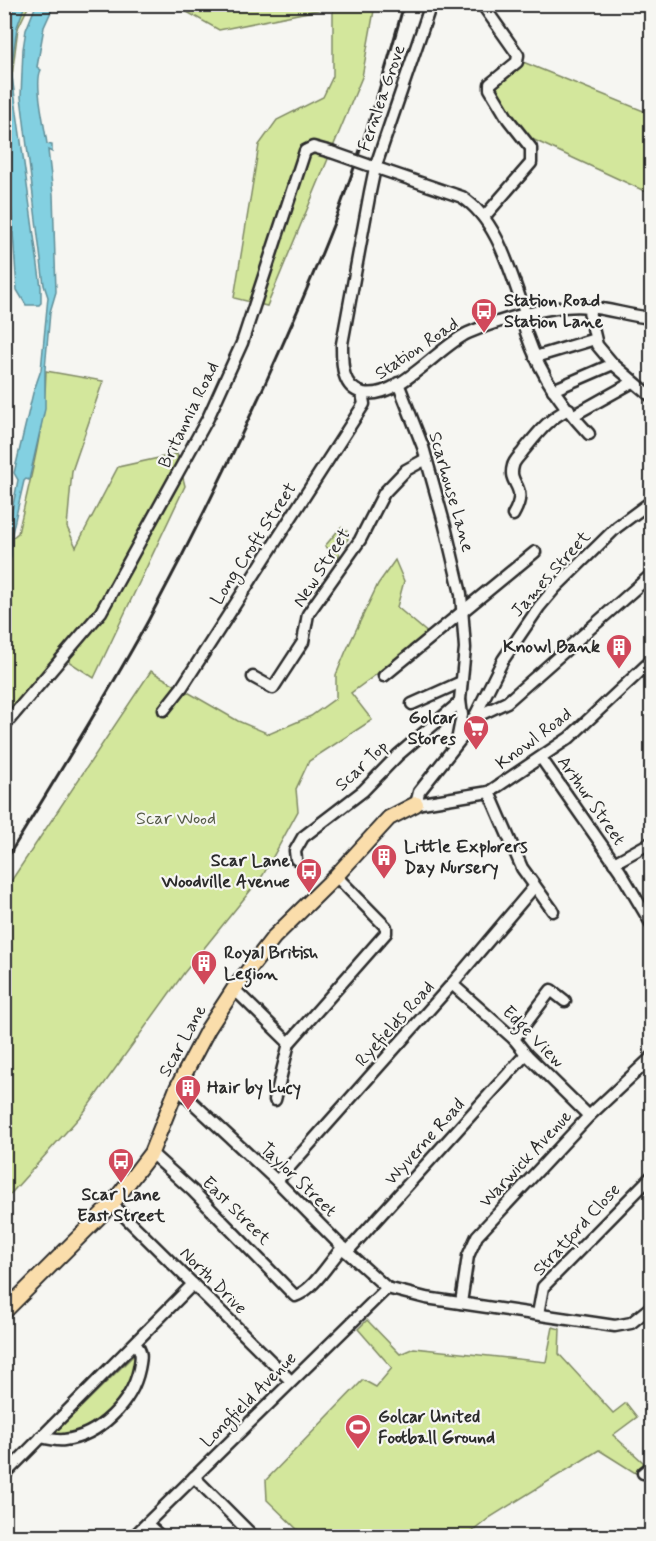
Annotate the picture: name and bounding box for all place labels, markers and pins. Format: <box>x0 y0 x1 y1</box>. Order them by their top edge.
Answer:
place label: Station Road Station Lane <box>504 289 604 334</box>
bus stop icon: Station Road Station Lane <box>469 296 499 334</box>
building icon: Knowl Bank <box>604 632 634 670</box>
place label: Knowl Bank <box>503 635 600 659</box>
place label: Golcar Stores <box>408 706 456 751</box>
supermarket icon: Golcar Stores <box>461 713 491 751</box>
place label: Little Explorers Day Nursery <box>404 835 528 880</box>
building icon: Little Explorers Day Nursery <box>369 842 399 880</box>
place label: Scar Lane Woodville Avenue <box>161 849 291 894</box>
bus stop icon: Scar Lane Woodville Avenue <box>294 856 324 894</box>
place label: Royal British Legion <box>224 941 318 988</box>
building icon: Royal British Legion <box>189 948 219 986</box>
building icon: Hair by Lucy <box>173 1073 203 1111</box>
place label: Hair by Lucy <box>207 1076 301 1100</box>
bus stop icon: Scar Lane East Street <box>106 1146 136 1184</box>
place label: Scar Lane East Street <box>77 1183 165 1228</box>
place label: Golcar United Football Ground <box>378 1405 495 1450</box>
sports icon: Golcar United Football Ground <box>343 1412 373 1450</box>

